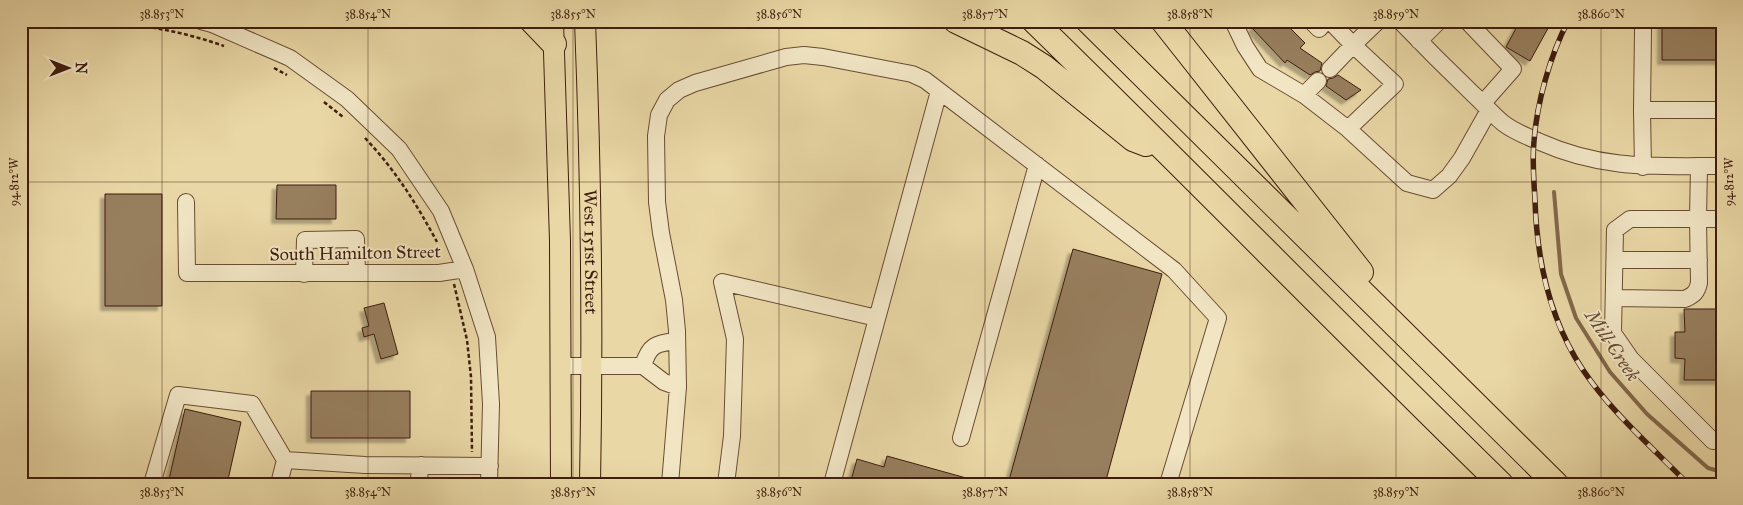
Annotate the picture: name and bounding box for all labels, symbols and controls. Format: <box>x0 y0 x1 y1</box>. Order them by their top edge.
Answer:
text: 38.853°N <box>140 7 184 21</box>
text: 38.854°N <box>345 7 391 21</box>
text: 38.855°N <box>550 7 596 21</box>
text: 38.856°N <box>756 7 802 21</box>
text: 38.857°N <box>962 7 1008 21</box>
text: 38.858°N <box>1167 7 1213 21</box>
text: 38.859°N <box>1373 7 1419 21</box>
text: 38.860°N <box>1577 7 1625 21</box>
north arrow <box>42 42 92 92</box>
text: N <box>72 62 89 74</box>
text: 94.812°W <box>7 157 21 206</box>
text: 94.812°W <box>1722 157 1736 206</box>
street label: West 151st Street <box>579 189 602 315</box>
street label: South Hamilton Street <box>269 240 441 265</box>
water label: Mill Creek <box>1579 303 1645 386</box>
text: 38.853°N <box>140 485 184 499</box>
text: 38.854°N <box>345 485 391 499</box>
text: 38.855°N <box>550 485 596 499</box>
text: 38.856°N <box>756 485 802 499</box>
text: 38.857°N <box>962 485 1008 499</box>
text: 38.858°N <box>1167 485 1213 499</box>
text: 38.859°N <box>1373 485 1419 499</box>
text: 38.860°N <box>1577 485 1625 499</box>

